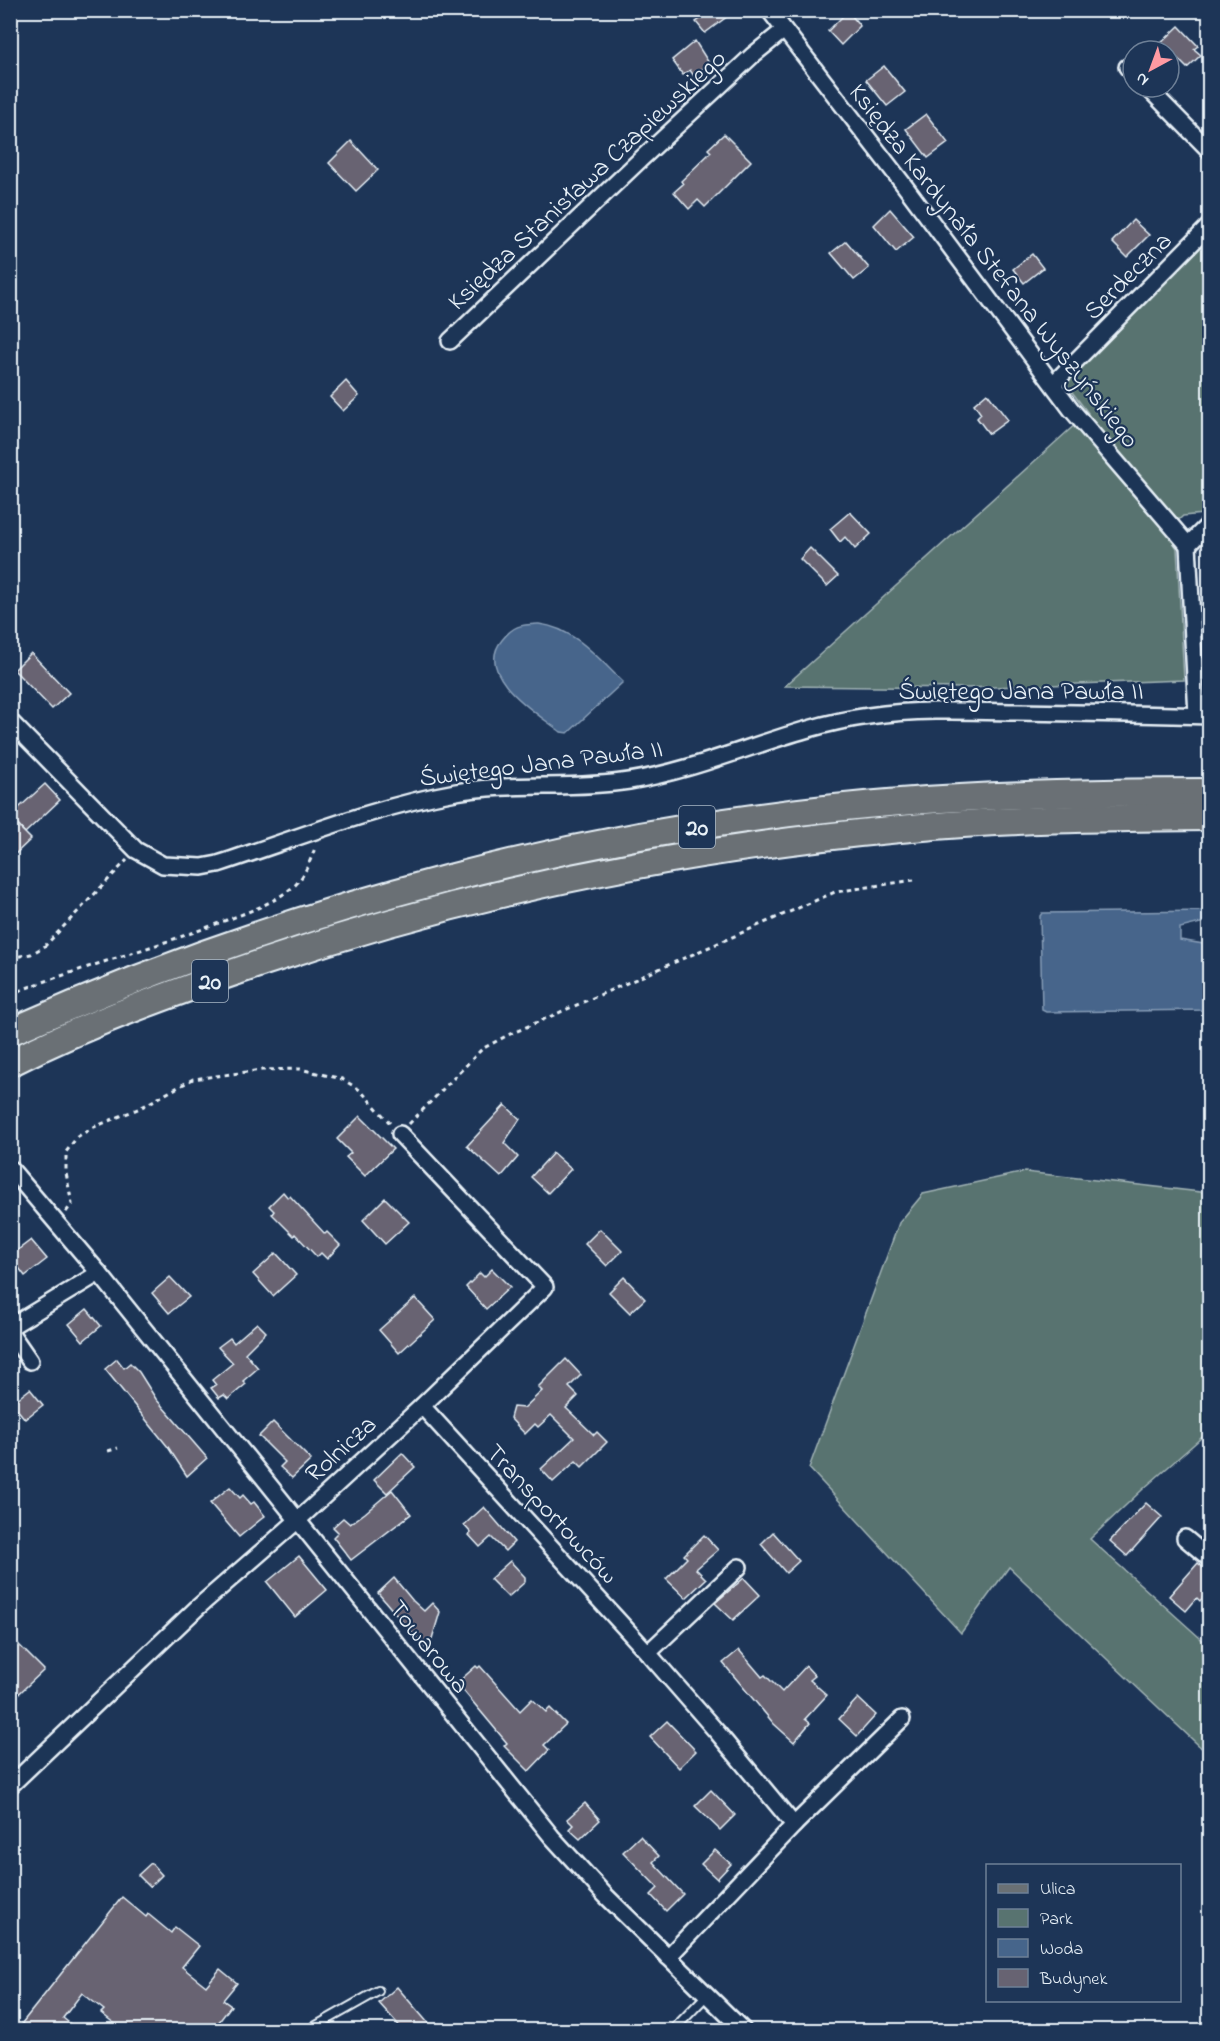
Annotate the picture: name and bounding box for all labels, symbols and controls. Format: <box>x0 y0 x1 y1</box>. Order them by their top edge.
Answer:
north arrow <box>1121 39 1181 99</box>
street label: Księdza Stanisława Czapiewskiego <box>440 42 736 321</box>
text: N <box>1130 66 1154 91</box>
street label: Księdza Kardynała Stefana Wyszyńskiego <box>838 76 1147 457</box>
street label: Serdeczna <box>1076 224 1182 330</box>
street label: Świętego Jana Pawła II <box>899 674 1144 712</box>
street label: Świętego Jana Pawła II <box>417 731 665 799</box>
road number: 20 <box>679 806 715 848</box>
road number: 20 <box>192 960 228 1002</box>
street label: Rolnicza <box>298 1408 386 1493</box>
street label: Transportowców <box>476 1436 626 1594</box>
street label: Towarowa <box>378 1593 477 1703</box>
legend <box>986 1864 1181 2002</box>
text: Ulica <box>1040 1877 1075 1903</box>
text: Park <box>1040 1907 1073 1933</box>
text: Woda <box>1040 1937 1083 1963</box>
text: Budynek <box>1039 1967 1107 1993</box>

